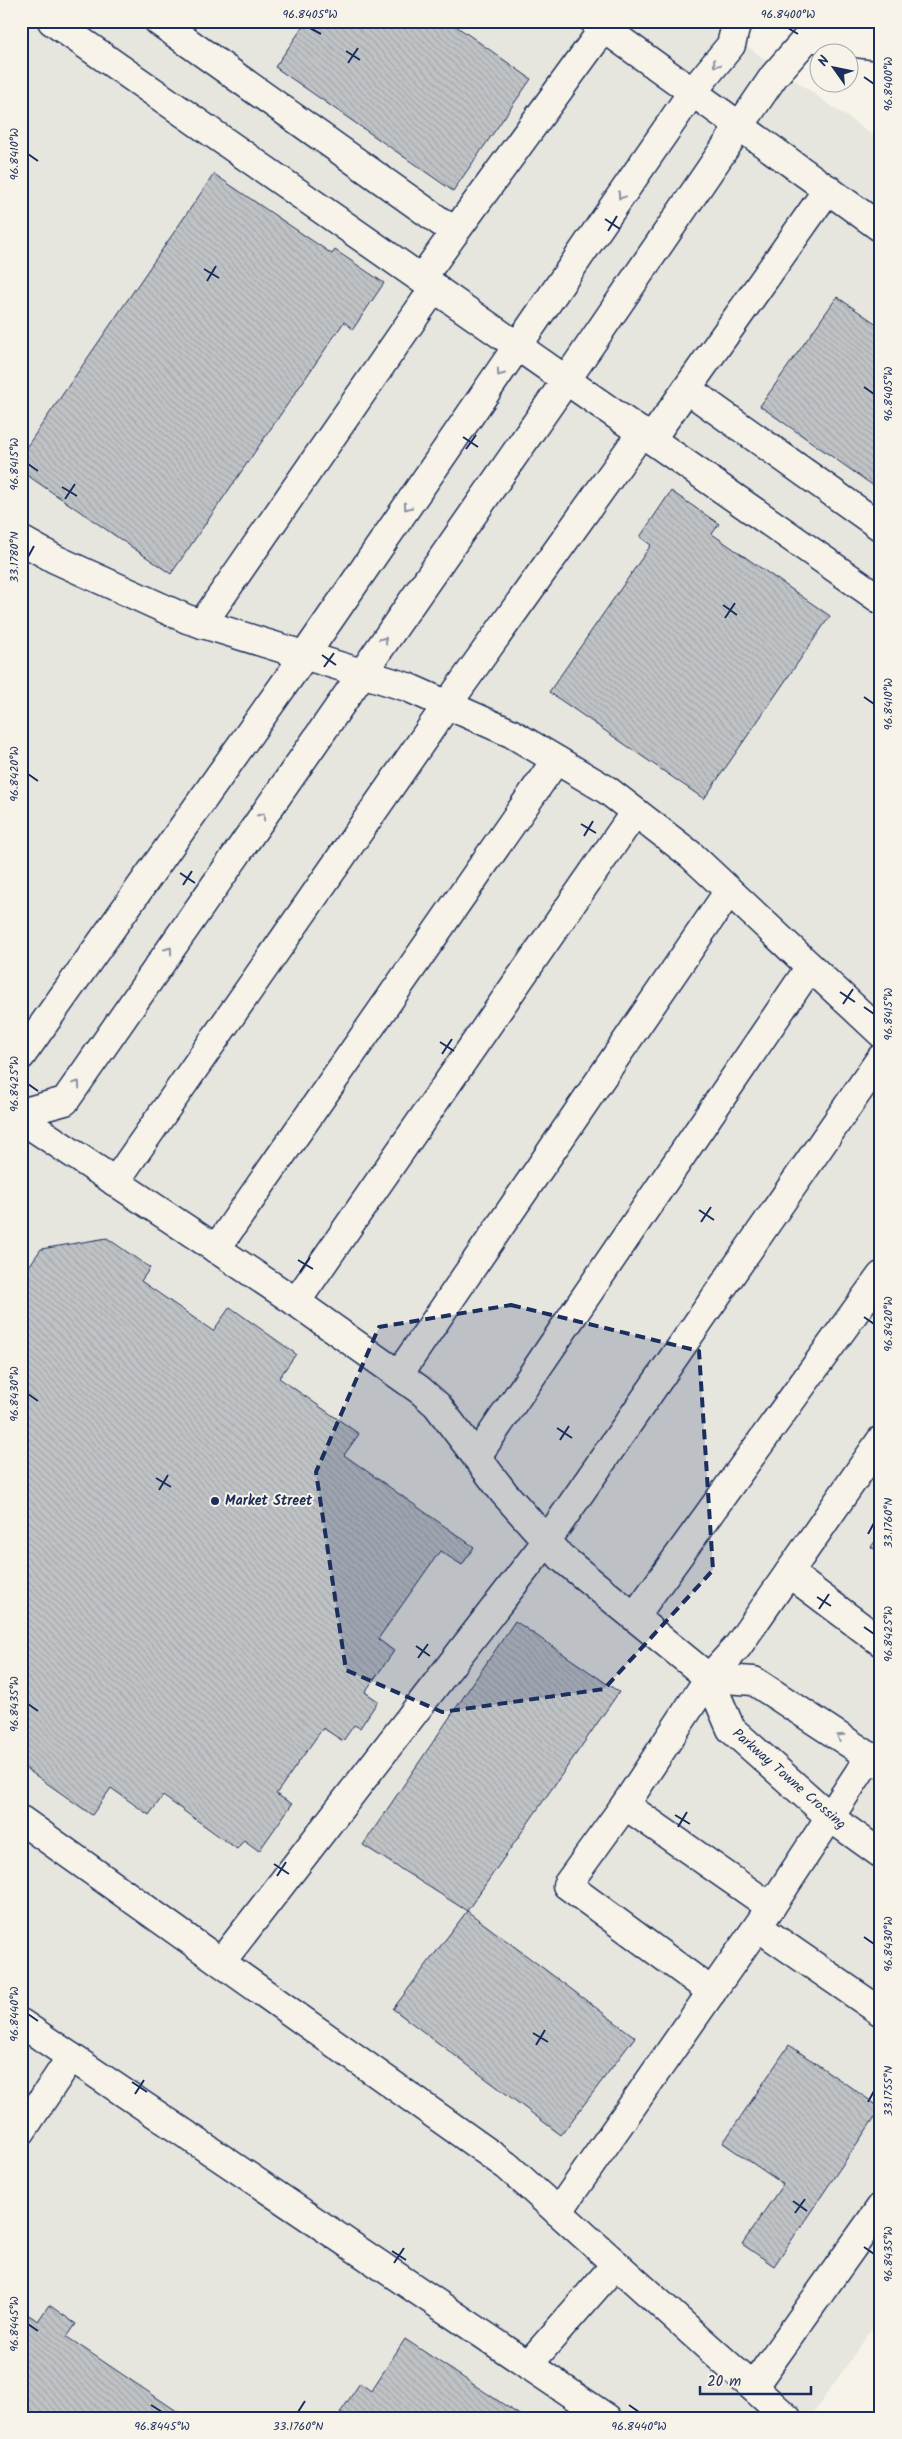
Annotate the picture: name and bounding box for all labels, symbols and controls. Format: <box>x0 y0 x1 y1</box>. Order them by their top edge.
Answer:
text: 96.8405°W <box>282 5 338 24</box>
text: 96.8400°W <box>761 5 815 24</box>
north arrow <box>810 42 860 92</box>
text: N <box>812 52 836 71</box>
text: 96.8400°W <box>879 57 898 111</box>
one-way arrow <box>712 58 721 67</box>
text: 96.8410°W <box>5 128 24 180</box>
one-way arrow <box>618 190 627 199</box>
text: 96.8405°W <box>879 366 898 422</box>
one-way arrow <box>497 367 506 377</box>
text: 96.8415°W <box>5 438 24 490</box>
one-way arrow <box>404 501 413 511</box>
text: 33.1780°N <box>5 531 24 583</box>
one-way arrow <box>378 636 387 645</box>
text: 96.8410°W <box>879 678 898 730</box>
text: 96.8420°W <box>5 746 24 802</box>
one-way arrow <box>256 812 265 822</box>
one-way arrow <box>163 946 172 956</box>
text: 96.8415°W <box>879 988 898 1040</box>
text: 96.8425°W <box>5 1056 24 1112</box>
one-way arrow <box>71 1080 80 1089</box>
text: 96.8420°W <box>879 1296 898 1352</box>
text: 96.8430°W <box>5 1366 24 1422</box>
place label: Market Street <box>225 1490 313 1512</box>
marker: Market Street <box>209 1495 221 1507</box>
text: 33.1760°N <box>879 1498 898 1548</box>
text: 96.8425°W <box>879 1606 898 1662</box>
text: 96.8435°W <box>5 1676 24 1732</box>
street label: Parkway Towne Crossing <box>727 1723 851 1835</box>
one-way arrow <box>837 1733 846 1743</box>
text: 96.8430°W <box>879 1916 898 1972</box>
text: 96.8440°W <box>5 1986 24 2042</box>
text: 33.1755°N <box>879 2066 898 2116</box>
text: 96.8435°W <box>879 2226 898 2282</box>
text: 96.8445°W <box>5 2296 24 2352</box>
scale bar <box>700 2364 811 2396</box>
text: 20 m <box>707 2370 741 2394</box>
text: 96.8445°W <box>134 2417 190 2436</box>
text: 33.1760°N <box>273 2417 323 2436</box>
text: 96.8440°W <box>611 2417 667 2436</box>

